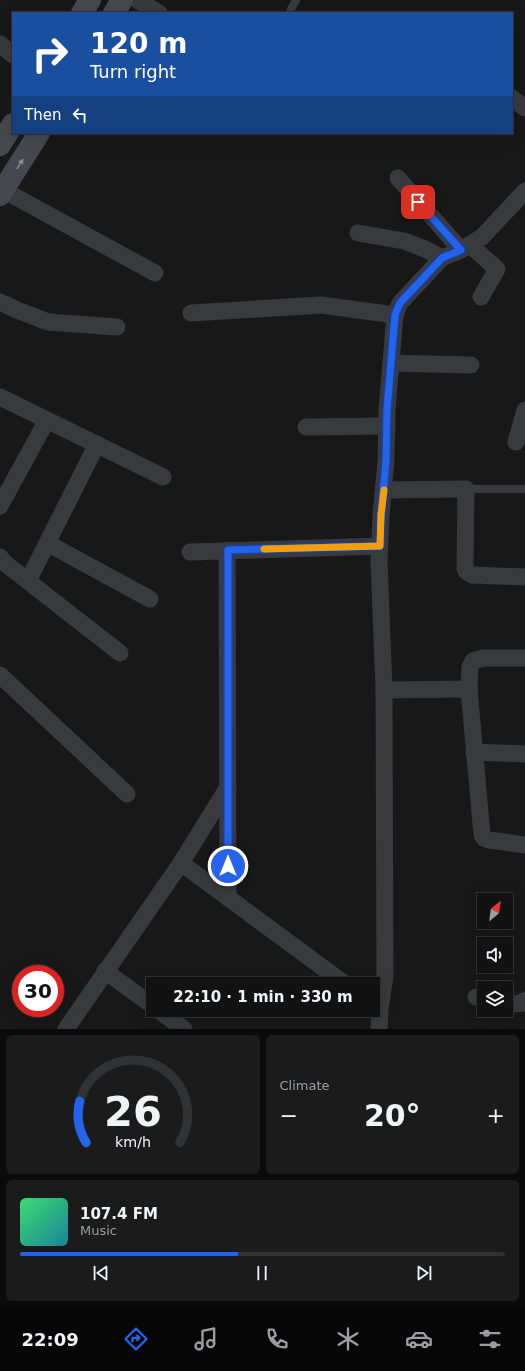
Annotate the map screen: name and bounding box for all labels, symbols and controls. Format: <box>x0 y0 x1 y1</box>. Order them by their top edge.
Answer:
text: 120 m <box>90 27 187 60</box>
icon: right <box>24 28 76 80</box>
text: Turn right <box>90 61 176 82</box>
icon: left <box>69 104 91 126</box>
text: Then <box>24 106 61 124</box>
one-way arrow <box>16 158 23 170</box>
pin <box>401 185 435 219</box>
icon: arrive <box>407 191 429 213</box>
position arrow <box>207 845 249 887</box>
north arrow <box>477 893 513 929</box>
map controls <box>477 893 513 1017</box>
button: sound <box>477 937 513 973</box>
speed limit sign: 30 <box>12 965 64 1017</box>
button: layers <box>477 981 513 1017</box>
text: 22:10 · 1 min · 330 m <box>173 988 353 1006</box>
text: Climate <box>280 1078 330 1093</box>
text: 26 <box>104 1086 162 1135</box>
text: 20° <box>364 1098 421 1133</box>
text: − <box>280 1103 298 1128</box>
text: + <box>487 1103 505 1128</box>
text: km/h <box>115 1133 151 1149</box>
text: 107.4 FM <box>80 1205 158 1223</box>
text: Music <box>80 1223 117 1238</box>
icon: previous <box>90 1262 112 1284</box>
icon: pause <box>251 1262 273 1284</box>
icon: next <box>413 1262 435 1284</box>
icon: directions <box>122 1325 150 1353</box>
icon: music <box>192 1325 220 1353</box>
icon: phone <box>263 1325 291 1353</box>
icon: climate <box>334 1325 362 1353</box>
icon: car <box>405 1325 433 1353</box>
icon: filters <box>476 1325 504 1353</box>
text: 22:09 <box>21 1329 79 1350</box>

